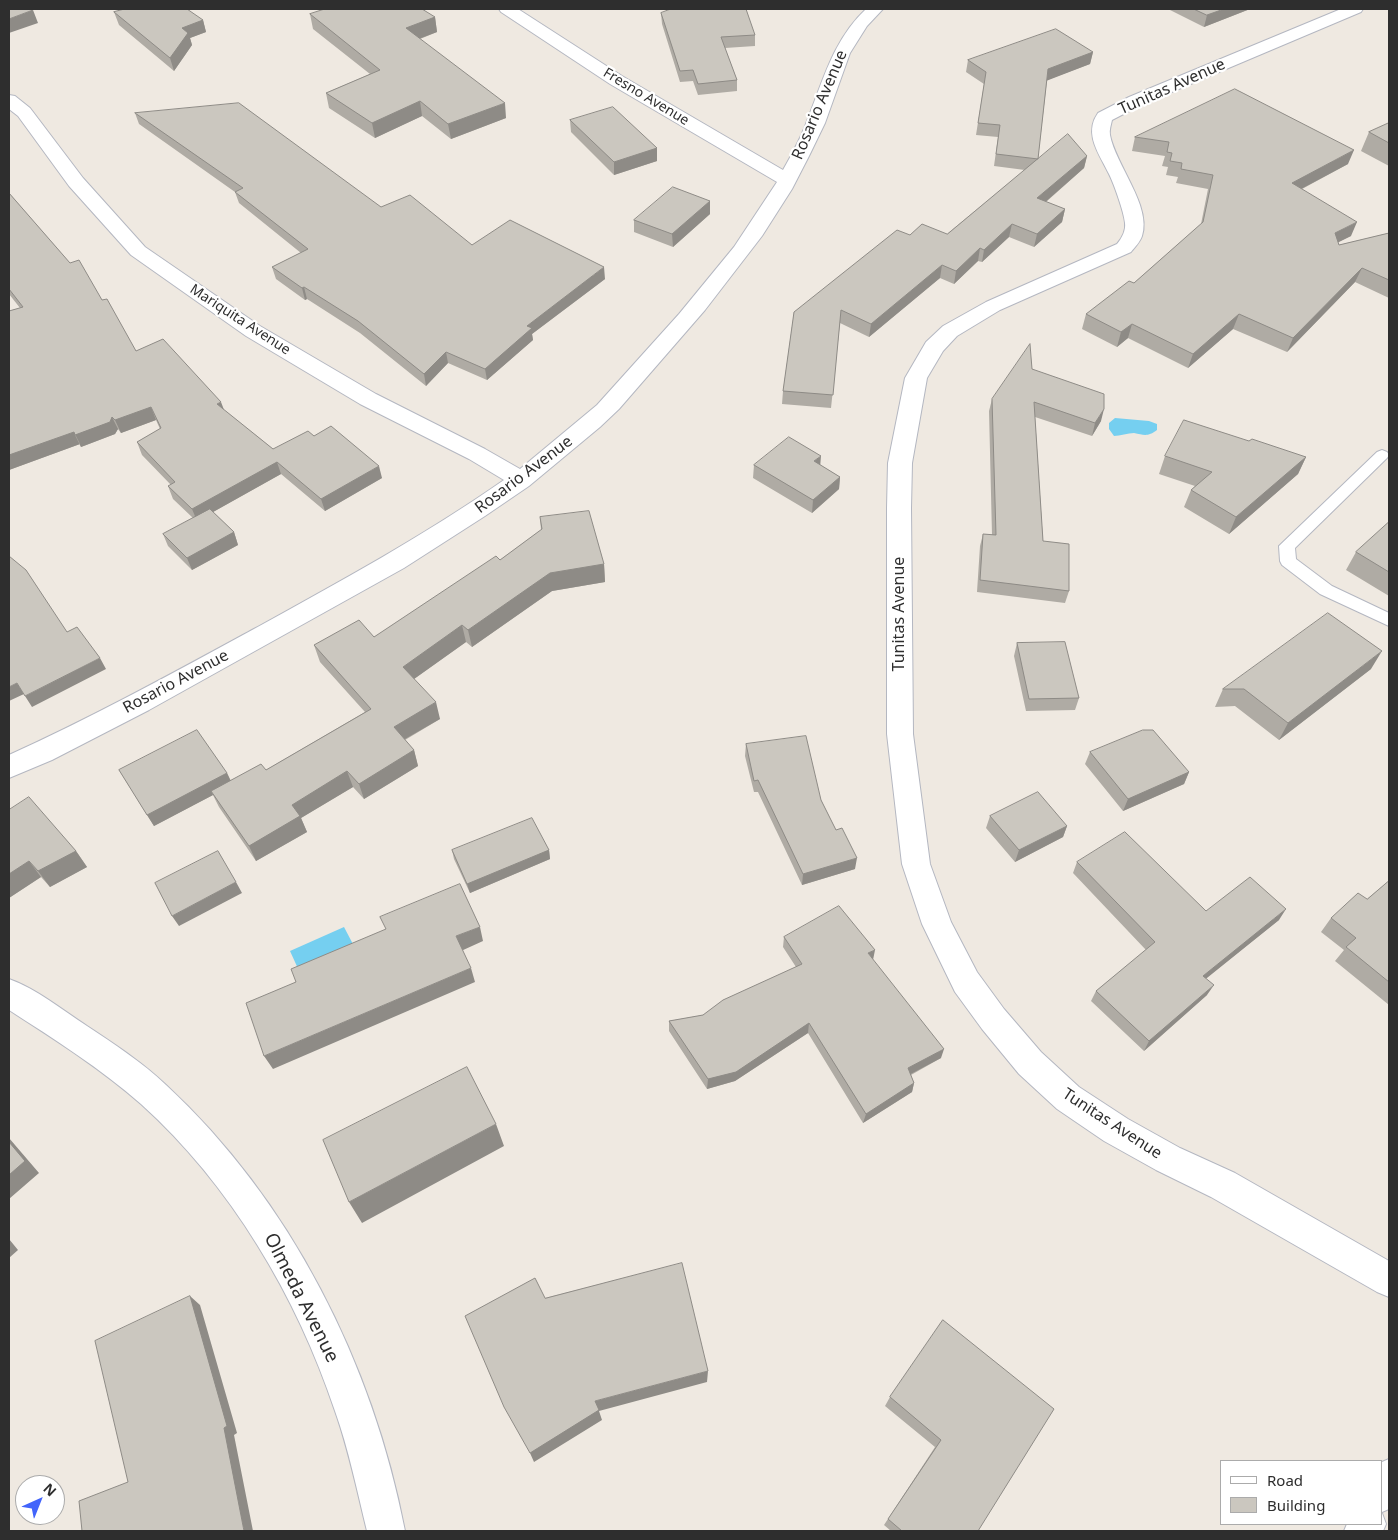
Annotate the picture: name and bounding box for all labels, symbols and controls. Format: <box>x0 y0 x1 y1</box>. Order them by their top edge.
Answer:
street label: Rosario Avenue <box>788 47 852 163</box>
street label: Tunitas Avenue <box>1116 55 1228 119</box>
street label: Fresno Avenue <box>600 65 692 129</box>
street label: Mariquita Avenue <box>187 281 293 359</box>
street label: Rosario Avenue <box>471 432 577 518</box>
street label: Tunitas Avenue <box>889 557 909 671</box>
street label: Rosario Avenue <box>120 646 232 718</box>
street label: Tunitas Avenue <box>1059 1085 1165 1163</box>
street label: Olmeda Avenue <box>259 1229 343 1367</box>
legend <box>1220 1460 1383 1525</box>
text: Road <box>1267 1470 1303 1490</box>
north arrow <box>15 1475 65 1525</box>
text: N <box>39 1479 61 1500</box>
text: Building <box>1267 1495 1325 1515</box>

